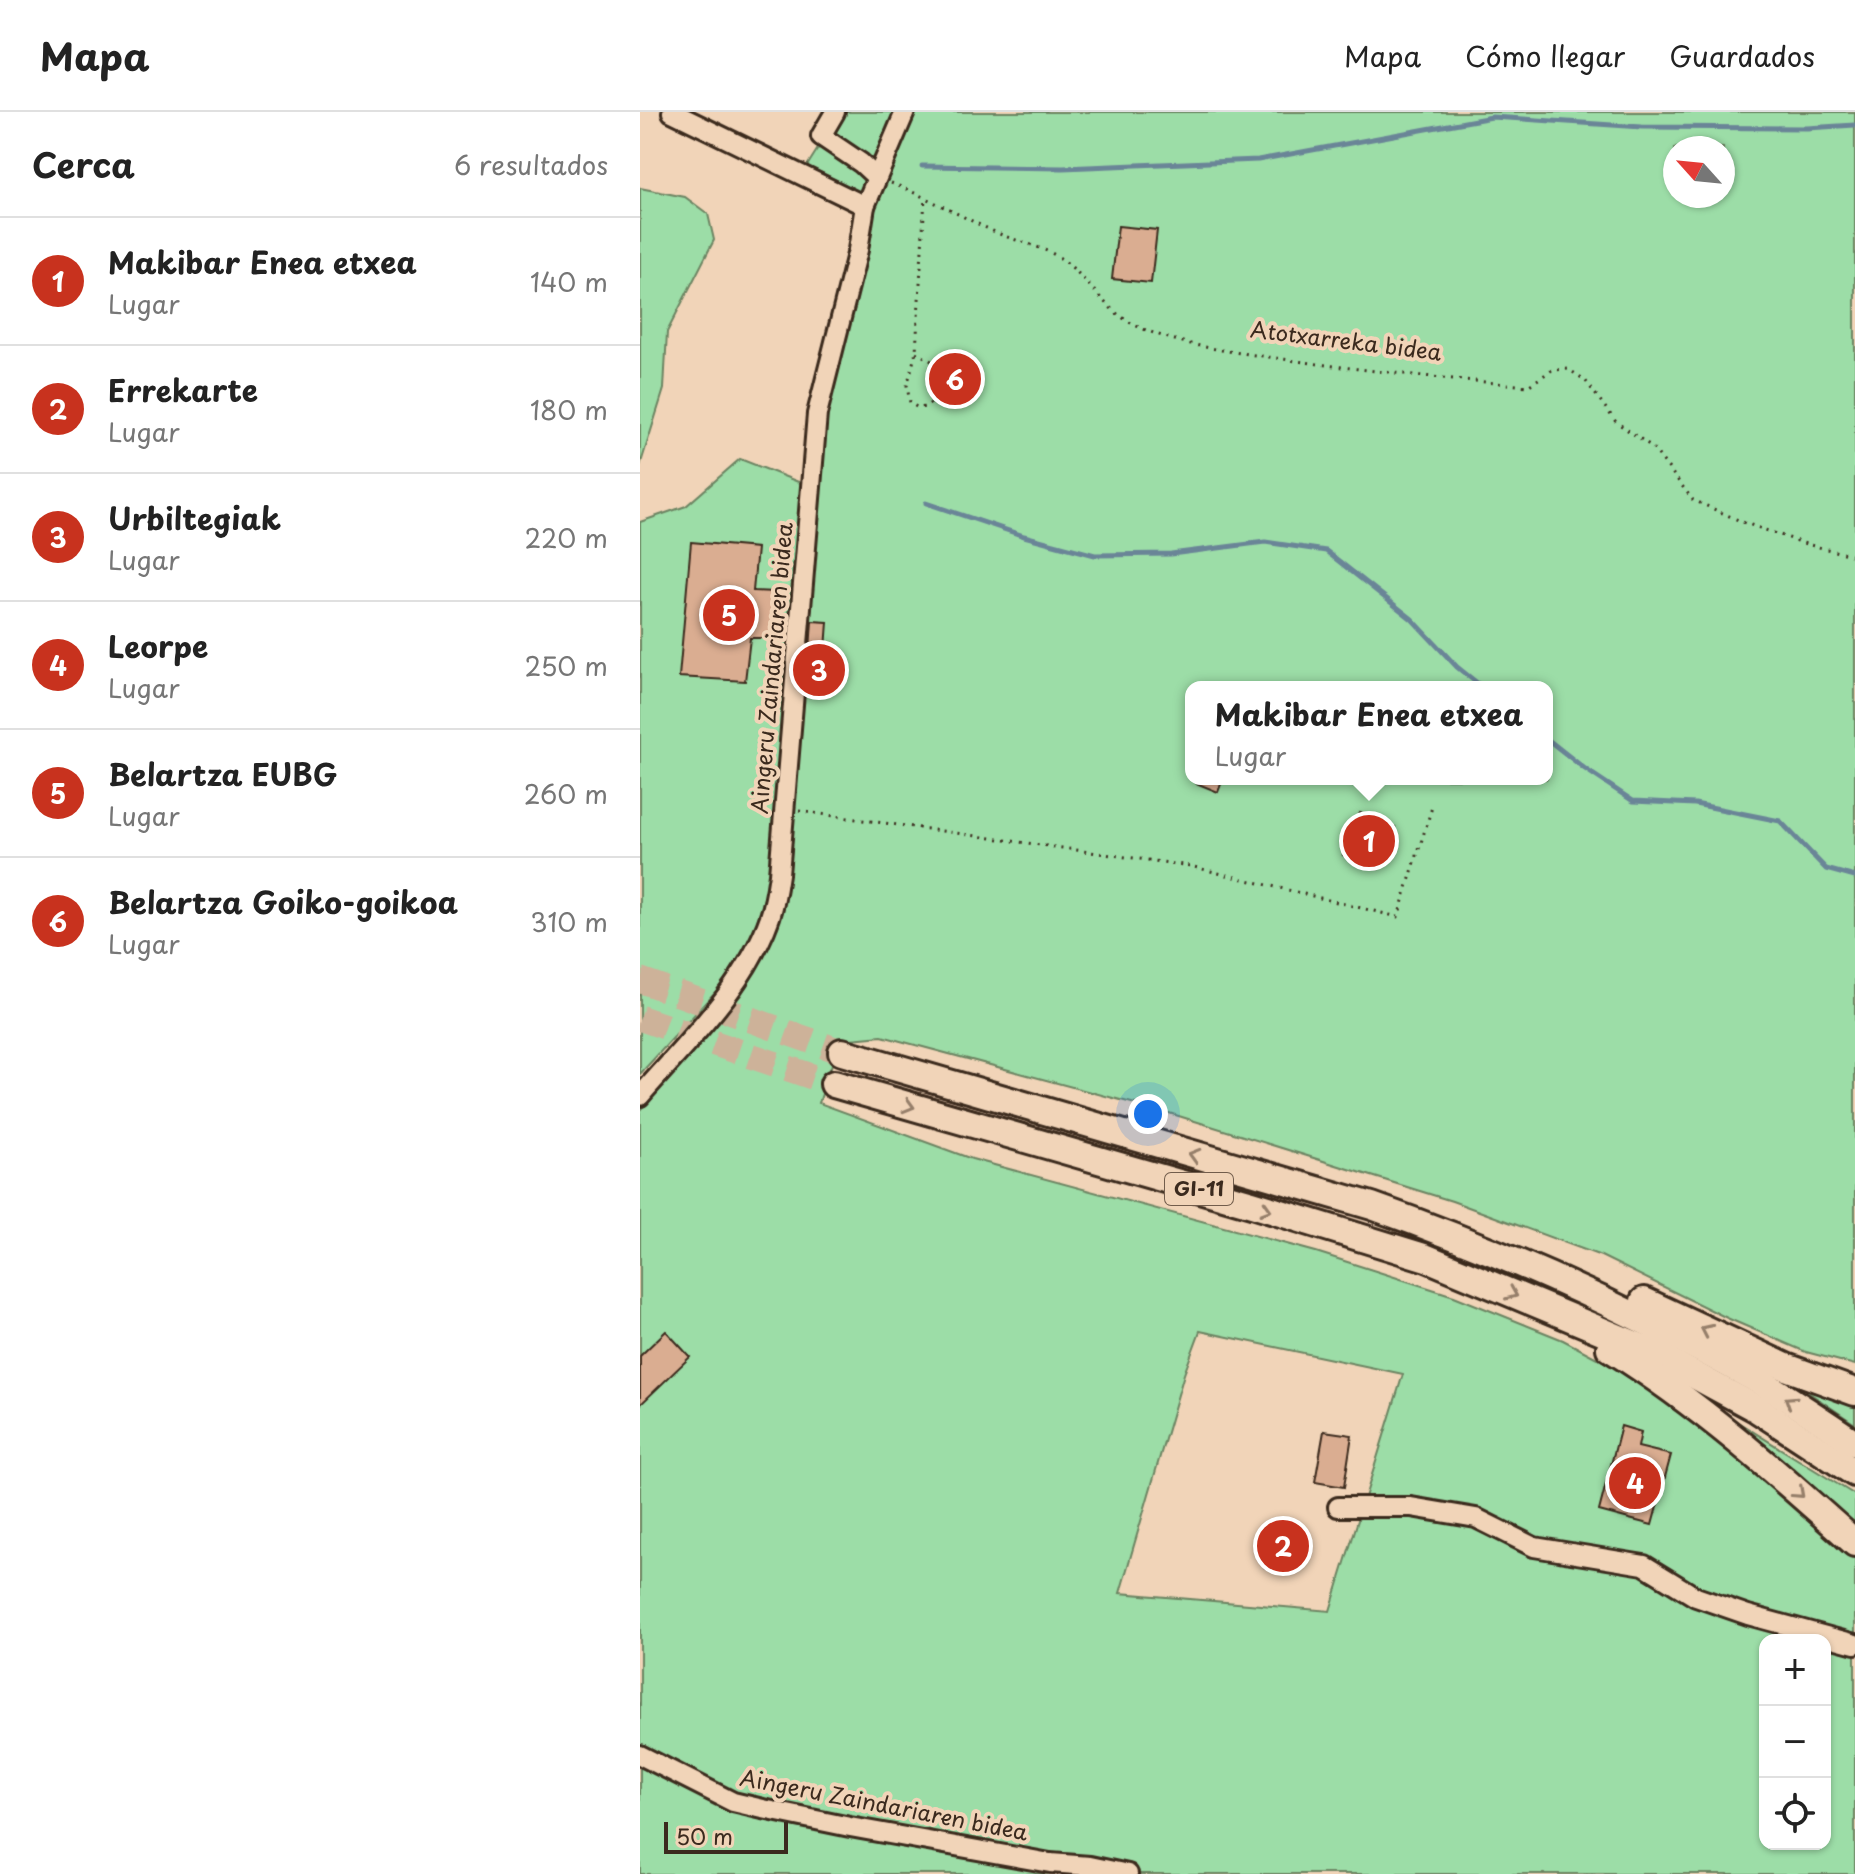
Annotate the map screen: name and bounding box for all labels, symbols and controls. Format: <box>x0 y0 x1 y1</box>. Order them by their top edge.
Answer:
text: Mapa <box>40 27 150 84</box>
text: Mapa <box>1344 34 1421 77</box>
text: Cómo llegar <box>1465 34 1625 77</box>
text: Guardados <box>1669 34 1815 77</box>
north arrow <box>1663 136 1735 208</box>
text: Cerca <box>32 138 135 190</box>
text: 6 resultados <box>454 145 608 184</box>
text: Makibar Enea etxea <box>108 239 417 284</box>
text: 1 <box>52 262 64 301</box>
text: 140 m <box>530 262 608 301</box>
text: Lugar <box>108 284 180 323</box>
street label: Atotxarreka bidea <box>1249 311 1444 368</box>
pin: 6 <box>929 349 981 409</box>
text: Errekarte <box>108 367 258 412</box>
text: 2 <box>49 390 67 429</box>
text: 180 m <box>530 390 608 429</box>
text: Lugar <box>108 412 180 451</box>
text: Urbiltegiak <box>108 495 281 540</box>
text: 3 <box>49 518 67 557</box>
text: 220 m <box>524 518 608 557</box>
street label: Aingeru Zaindariaren bidea <box>741 520 800 815</box>
text: Lugar <box>108 540 180 579</box>
pin: 5 <box>703 585 755 645</box>
text: Leorpe <box>108 623 208 668</box>
pin: 3 <box>793 640 845 700</box>
text: 4 <box>49 646 67 685</box>
text: 250 m <box>524 646 608 685</box>
text: Lugar <box>108 668 180 707</box>
popup <box>1185 681 1553 785</box>
text: Makibar Enea etxea <box>1215 691 1523 736</box>
text: Lugar <box>1215 736 1286 775</box>
text: Belartza EUBG <box>108 751 337 796</box>
text: 5 <box>50 774 66 813</box>
text: 260 m <box>524 774 608 813</box>
text: Lugar <box>108 796 180 835</box>
pin: 1 <box>1343 811 1395 871</box>
text: Belartza Goiko-goikoa <box>108 879 458 924</box>
text: 6 <box>49 902 67 941</box>
text: 310 m <box>530 902 608 941</box>
text: Lugar <box>108 924 180 963</box>
your location <box>1128 1094 1168 1134</box>
one-way arrow <box>901 1097 915 1113</box>
one-way arrow <box>1188 1147 1202 1164</box>
road number: GI-11 <box>1165 1173 1233 1205</box>
one-way arrow <box>1259 1200 1273 1216</box>
one-way arrow <box>1504 1284 1518 1300</box>
one-way arrow <box>1699 1324 1714 1340</box>
one-way arrow <box>1784 1395 1798 1410</box>
pin: 4 <box>1609 1453 1661 1513</box>
one-way arrow <box>1789 1483 1804 1498</box>
pin: 2 <box>1257 1516 1309 1576</box>
map controls <box>1759 1634 1831 1850</box>
button: + <box>1759 1634 1831 1706</box>
button: − <box>1759 1706 1831 1778</box>
street label: Aingeru Zaindariaren bidea <box>737 1759 1032 1848</box>
button: locate <box>1759 1778 1831 1850</box>
scale bar <box>664 1818 788 1854</box>
text: 50 m <box>676 1819 733 1852</box>

